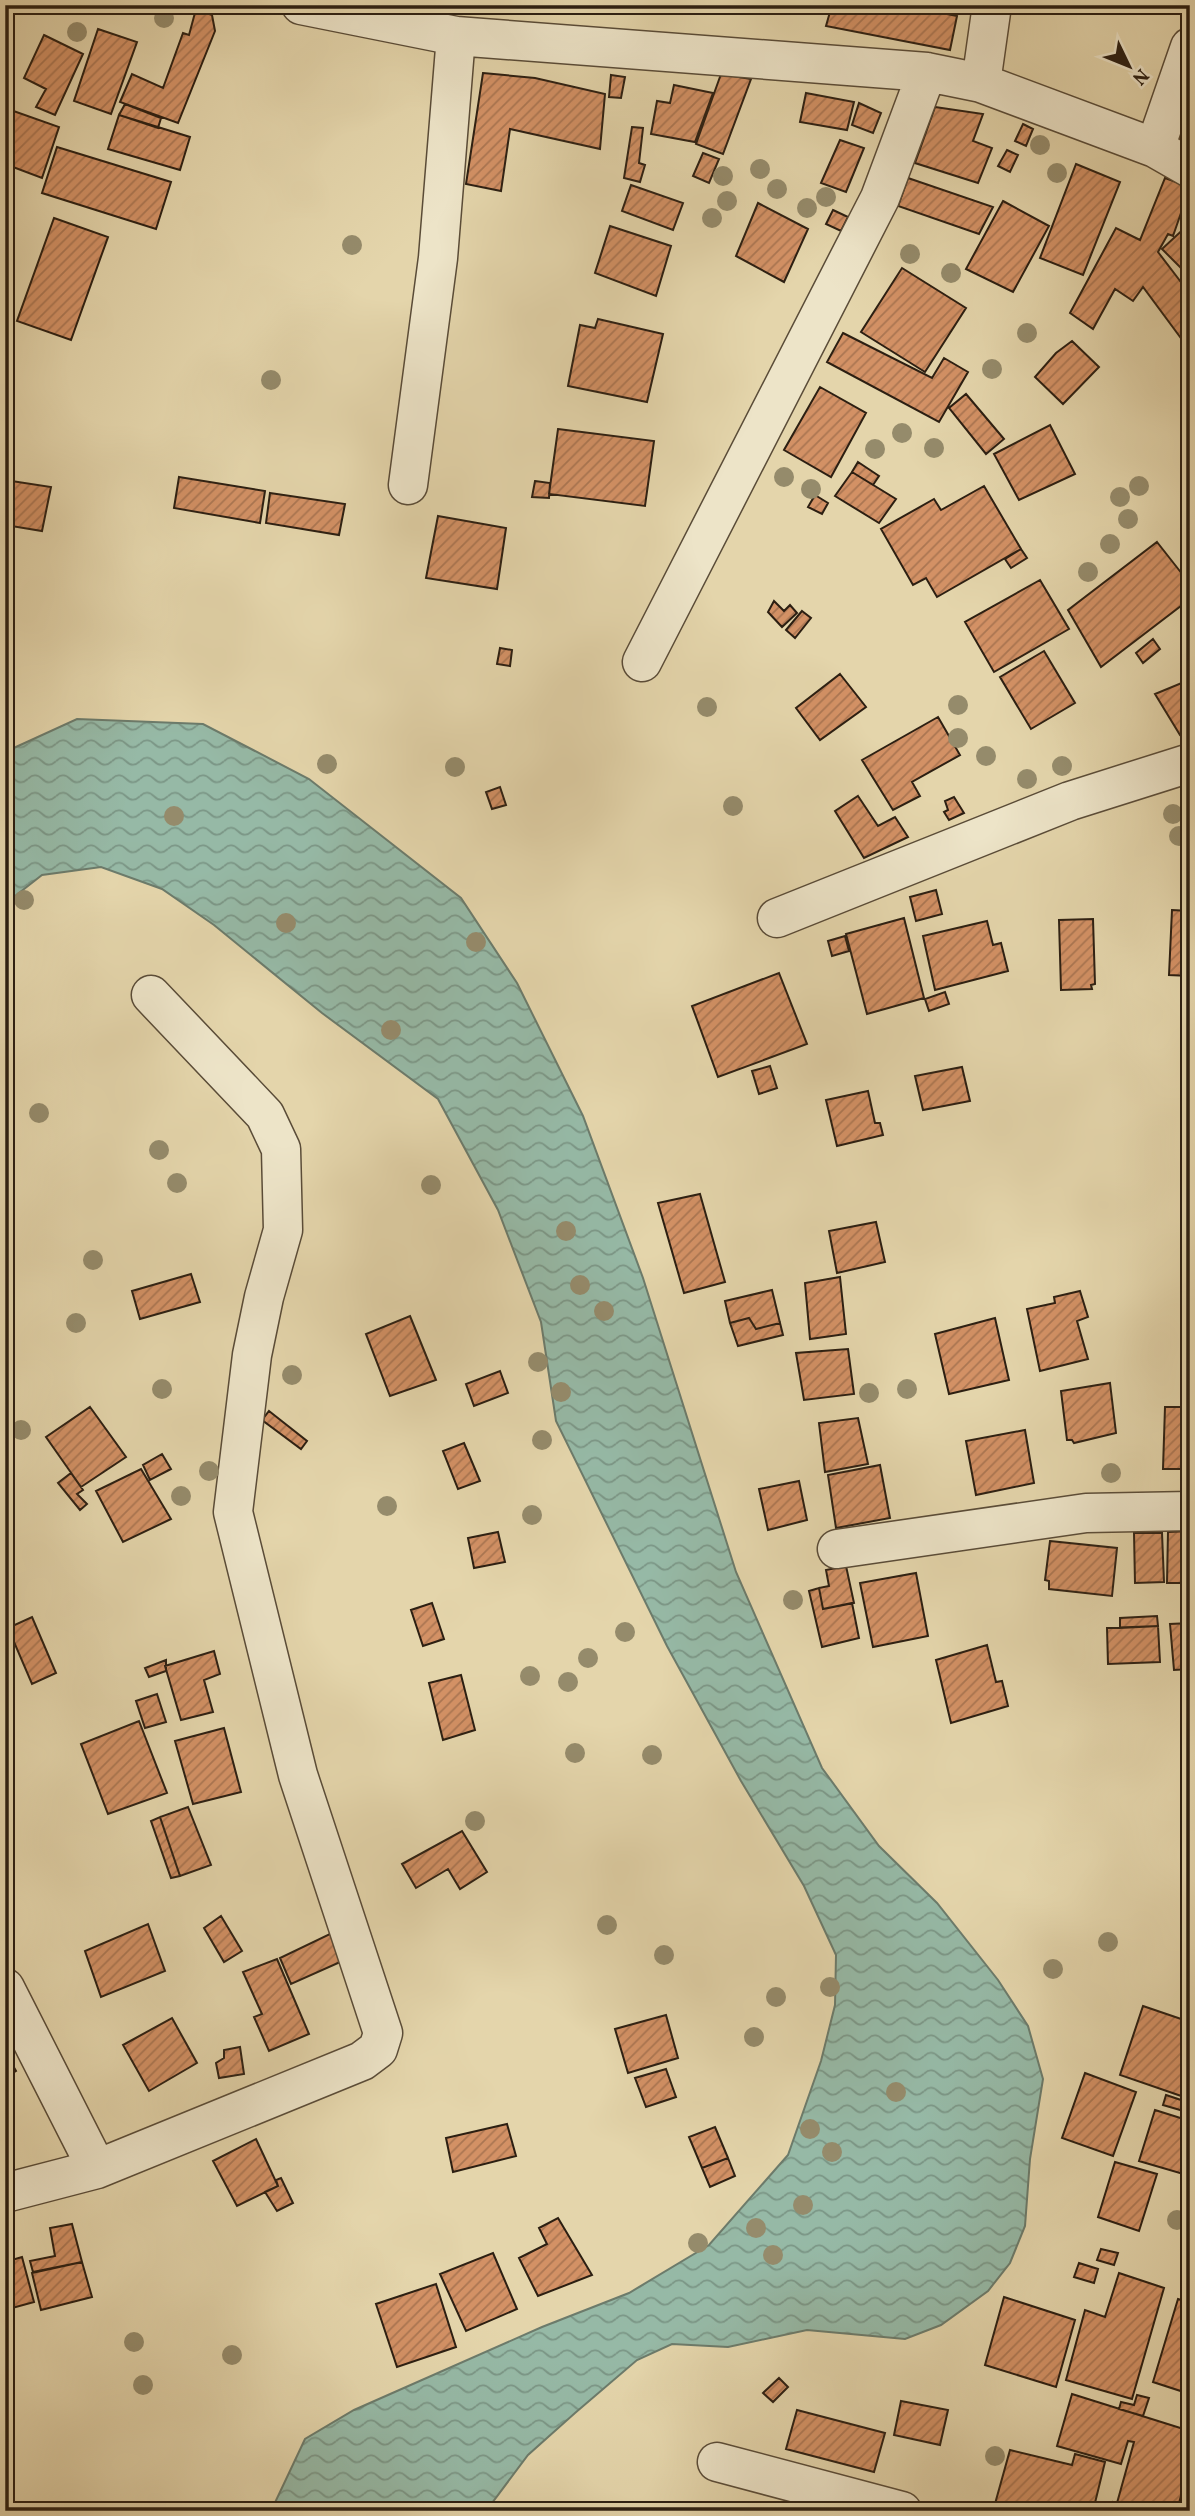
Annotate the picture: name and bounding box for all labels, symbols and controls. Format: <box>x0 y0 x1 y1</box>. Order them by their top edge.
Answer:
north arrow <box>1094 32 1164 102</box>
text: N <box>1126 62 1154 90</box>

